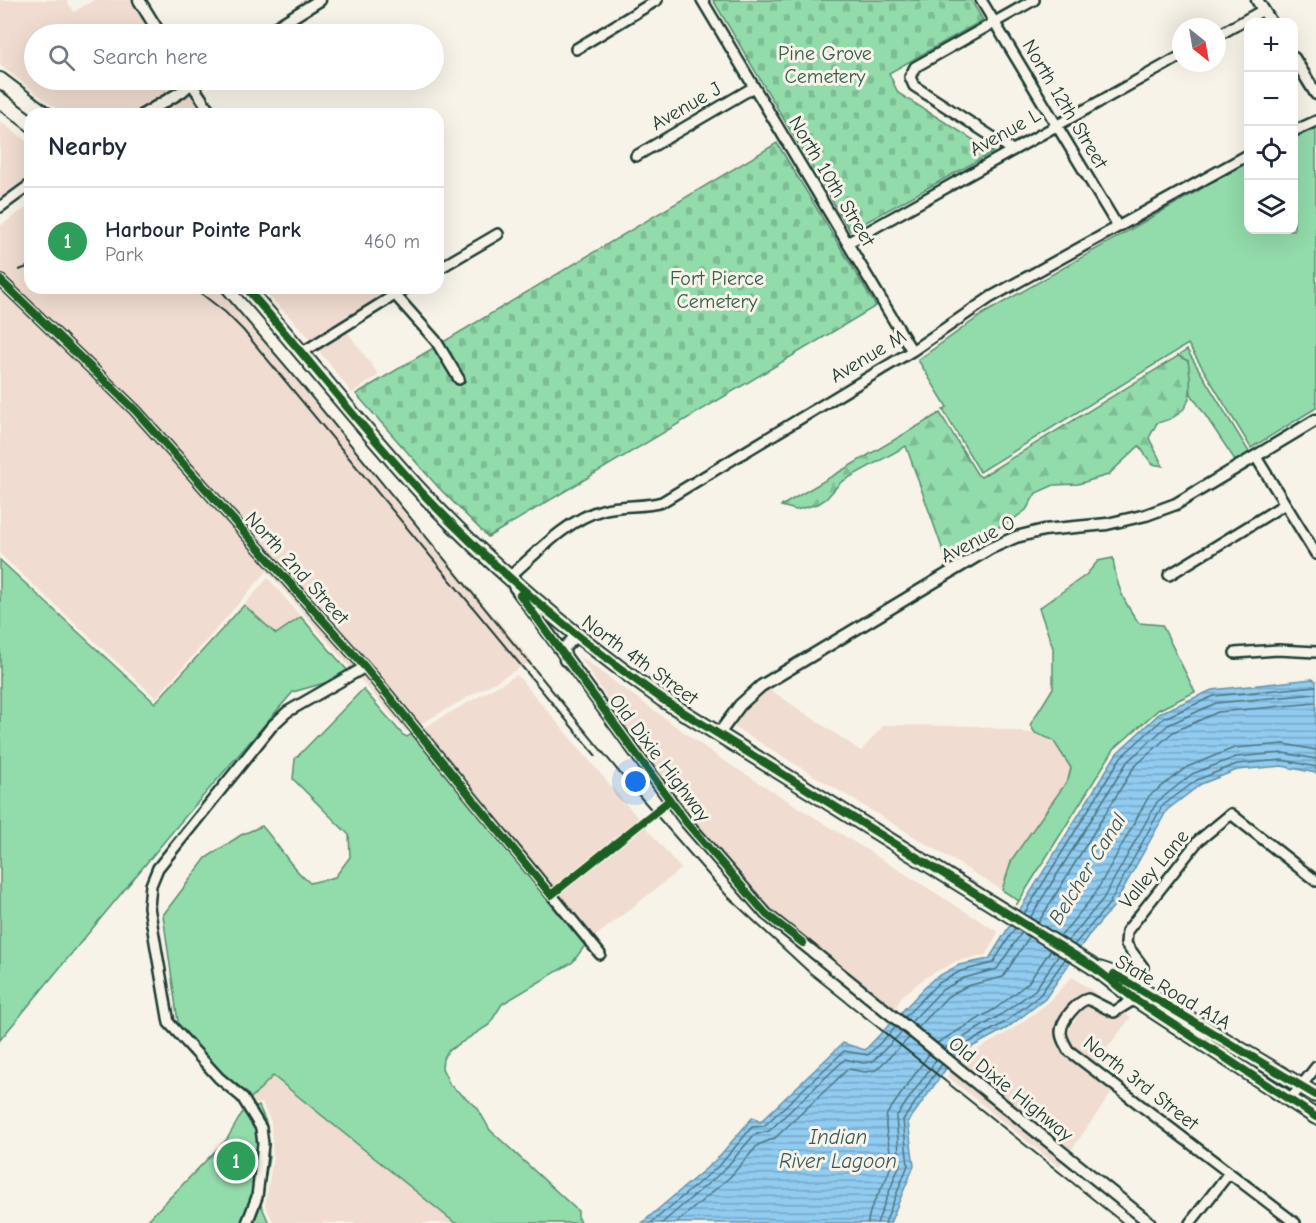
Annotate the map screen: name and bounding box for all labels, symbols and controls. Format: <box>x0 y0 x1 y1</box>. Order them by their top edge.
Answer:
north arrow <box>1172 18 1226 72</box>
map controls <box>1244 18 1298 234</box>
button: + <box>1244 18 1298 72</box>
search box <box>24 24 444 90</box>
street label: North 12th Street <box>1017 35 1113 174</box>
icon: search <box>45 41 78 74</box>
park label: Pine Grove Cemetery <box>778 42 872 88</box>
text: Search here <box>93 44 208 70</box>
button: − <box>1244 72 1298 126</box>
street label: Avenue J <box>647 77 725 135</box>
street label: Avenue L <box>965 103 1045 161</box>
street label: North 10th Street <box>784 112 881 251</box>
button: locate <box>1244 126 1298 180</box>
text: Nearby <box>48 132 127 162</box>
button: layers <box>1244 180 1298 234</box>
text: Harbour Pointe Park <box>105 217 301 243</box>
text: 1 <box>64 230 71 253</box>
text: 460 m <box>364 230 420 253</box>
text: Park <box>105 243 143 266</box>
park label: Fort Pierce Cemetery <box>670 267 764 313</box>
street label: Avenue M <box>826 324 910 388</box>
street label: North 2nd Street <box>240 507 354 630</box>
street label: Avenue O <box>937 510 1019 568</box>
street label: North 4th Street <box>578 610 703 711</box>
street label: Old Dixie Highway <box>605 690 715 826</box>
your location <box>621 767 650 796</box>
water label: Belcher Canal <box>1043 809 1131 929</box>
street label: Valley Lane <box>1115 825 1193 913</box>
street label: State Road A1A <box>1111 950 1235 1034</box>
street label: North 3rd Street <box>1079 1031 1204 1136</box>
street label: Old Dixie Highway <box>944 1032 1078 1146</box>
water label: Indian River Lagoon <box>779 1125 897 1173</box>
pin: 1 <box>216 1138 256 1184</box>

